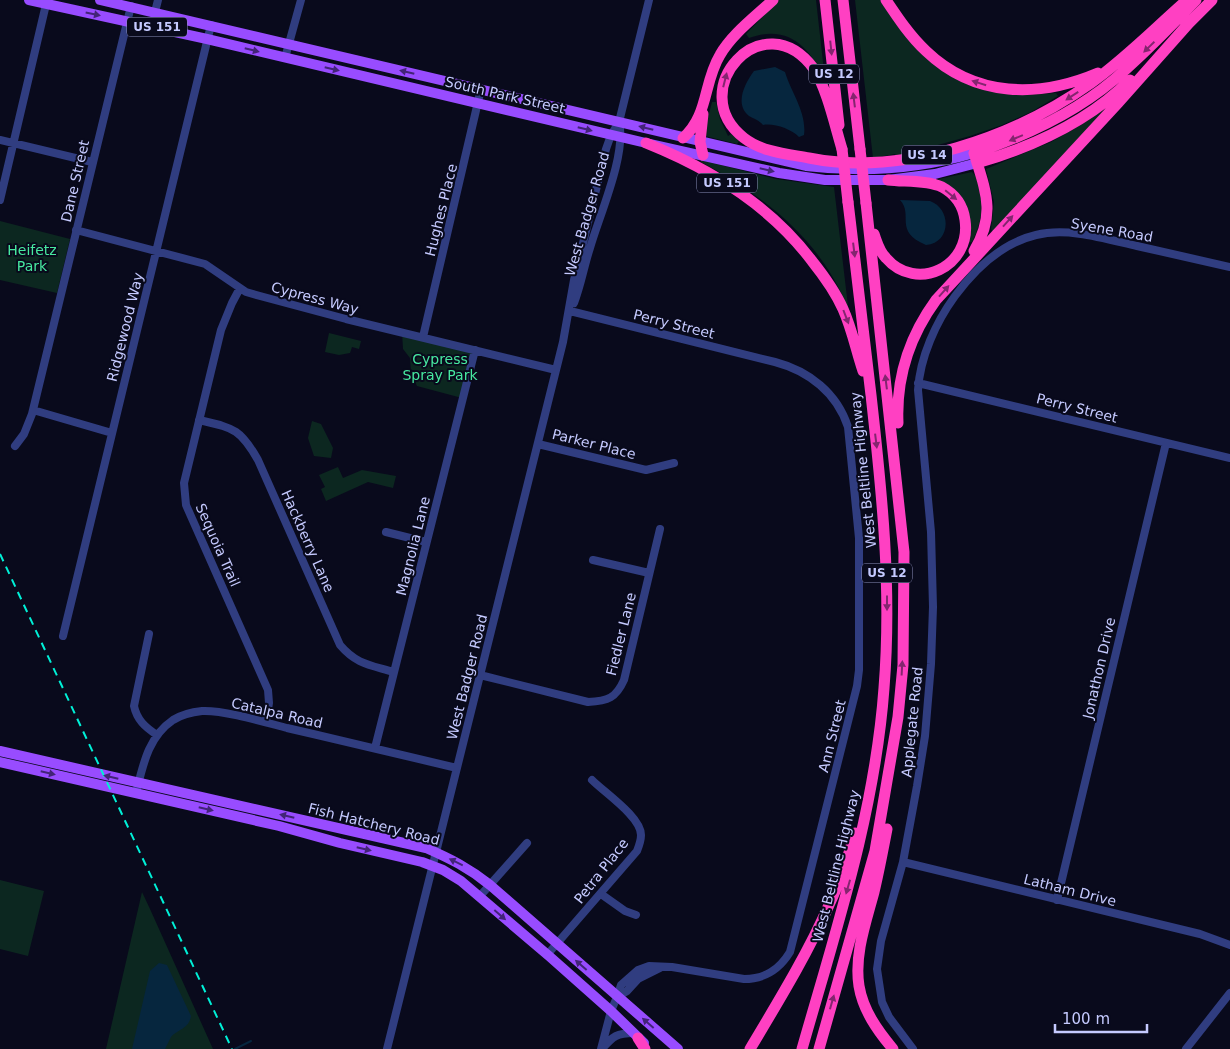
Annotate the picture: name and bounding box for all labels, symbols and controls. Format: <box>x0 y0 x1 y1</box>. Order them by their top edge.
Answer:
one-way arrow <box>86 10 102 18</box>
road number: US 151 <box>127 18 187 36</box>
one-way arrow <box>827 41 835 57</box>
one-way arrow <box>1143 41 1155 53</box>
one-way arrow <box>244 46 259 54</box>
road number: US 12 <box>809 64 859 84</box>
one-way arrow <box>325 65 340 73</box>
one-way arrow <box>400 68 415 76</box>
one-way arrow <box>721 72 729 87</box>
street label: South Park Street <box>444 73 567 117</box>
one-way arrow <box>972 78 987 86</box>
one-way arrow <box>1065 91 1078 101</box>
one-way arrow <box>850 92 858 108</box>
one-way arrow <box>638 124 653 132</box>
one-way arrow <box>578 125 593 133</box>
one-way arrow <box>1009 135 1023 143</box>
street label: Dane Street <box>58 138 92 224</box>
road number: US 14 <box>902 146 952 164</box>
street label: West Badger Road <box>562 150 612 278</box>
street label: Hughes Place <box>422 162 460 258</box>
one-way arrow <box>760 166 775 174</box>
road number: US 151 <box>697 174 757 192</box>
one-way arrow <box>944 189 957 200</box>
street label: Syene Road <box>1070 215 1154 245</box>
one-way arrow <box>1002 216 1014 228</box>
park label: Heifetz Park <box>7 242 57 274</box>
one-way arrow <box>850 243 858 259</box>
street label: Ridgewood Way <box>104 271 146 383</box>
street label: Cypress Way <box>270 279 360 317</box>
one-way arrow <box>938 285 949 298</box>
street label: Perry Street <box>632 306 717 342</box>
one-way arrow <box>842 310 850 325</box>
park label: Cypress Spray Park <box>402 351 478 383</box>
one-way arrow <box>882 373 890 389</box>
street label: Perry Street <box>1035 390 1120 426</box>
street label: West Beltline Highway <box>847 391 879 549</box>
street label: Parker Place <box>550 426 638 462</box>
one-way arrow <box>872 434 880 450</box>
street label: Hackberry Lane <box>278 487 338 595</box>
street label: Magnolia Lane <box>393 495 433 597</box>
street label: Sequoia Trail <box>193 501 243 589</box>
road number: US 12 <box>862 564 912 582</box>
street label: Fiedler Lane <box>603 591 639 677</box>
one-way arrow <box>883 595 891 611</box>
street label: West Badger Road <box>444 613 490 741</box>
street label: Jonathon Drive <box>1079 616 1118 721</box>
one-way arrow <box>899 660 907 676</box>
street label: Applegate Road <box>898 666 926 778</box>
street label: Catalpa Road <box>230 695 324 731</box>
street label: Ann Street <box>815 698 849 774</box>
one-way arrow <box>40 769 55 777</box>
one-way arrow <box>103 772 119 780</box>
street label: West Beltline Highway <box>809 788 863 944</box>
street label: Fish Hatchery Road <box>307 800 441 848</box>
one-way arrow <box>198 805 213 813</box>
one-way arrow <box>279 812 294 820</box>
street label: Petra Place <box>571 835 631 907</box>
one-way arrow <box>356 845 372 853</box>
one-way arrow <box>449 858 463 866</box>
street label: Latham Drive <box>1022 871 1118 909</box>
one-way arrow <box>844 880 852 895</box>
one-way arrow <box>494 909 506 921</box>
one-way arrow <box>575 959 588 970</box>
one-way arrow <box>829 995 837 1010</box>
scale bar <box>1055 1002 1148 1034</box>
text: 100 m <box>1062 1010 1110 1028</box>
one-way arrow <box>642 1017 654 1029</box>

